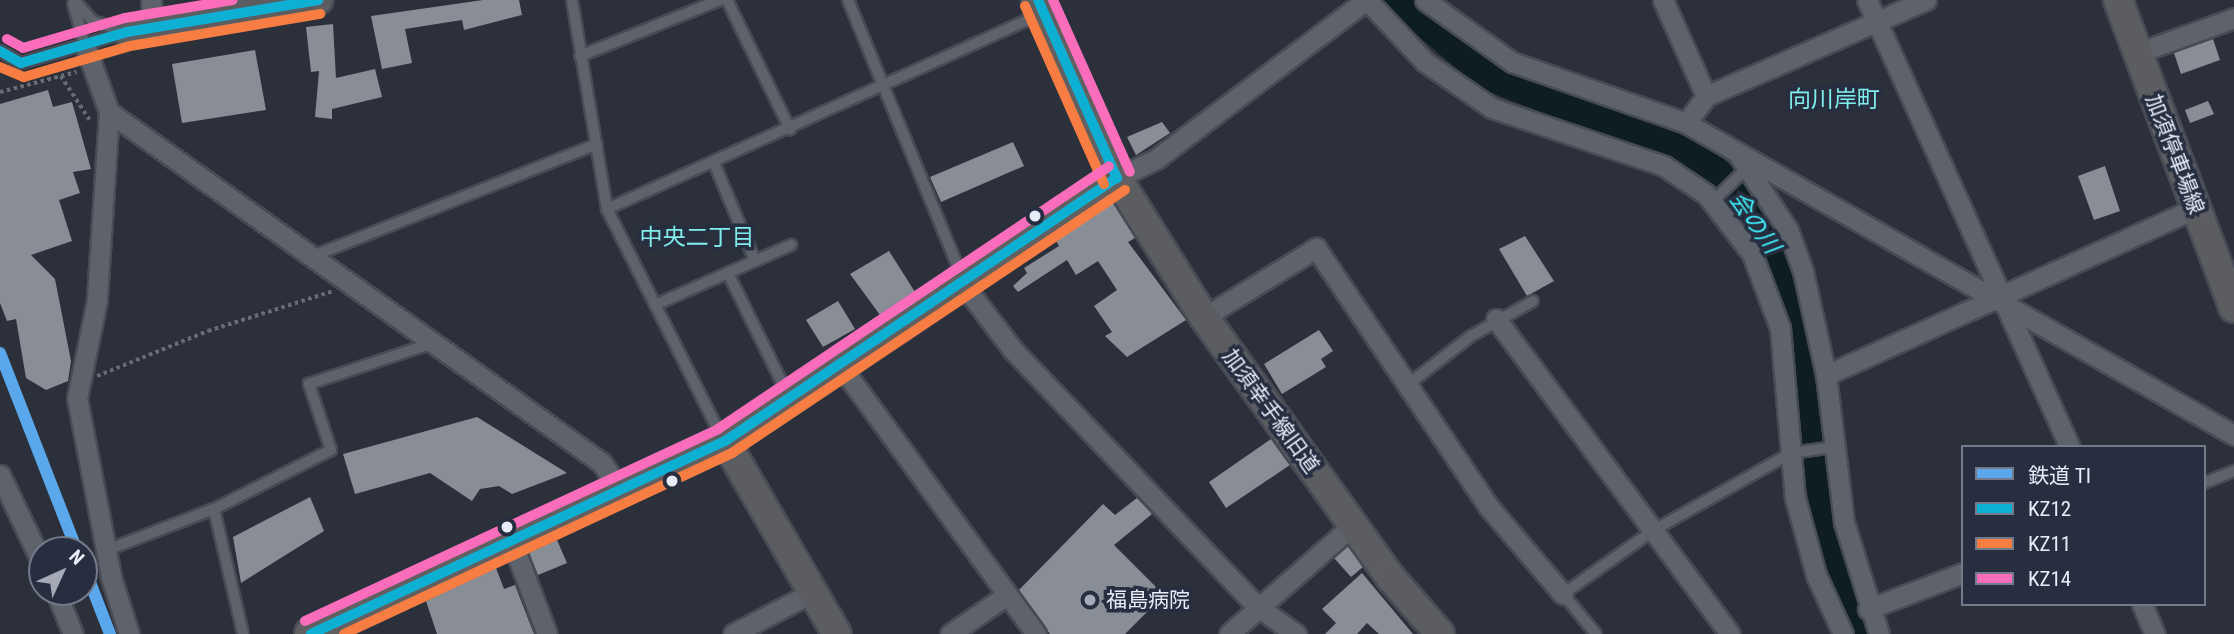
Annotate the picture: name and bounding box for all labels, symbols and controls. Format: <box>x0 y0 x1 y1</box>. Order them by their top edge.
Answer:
district label: 向川岸町 <box>1788 86 1880 114</box>
street label: 加須停車場線 <box>2141 91 2209 217</box>
water label: 会の川 <box>1723 187 1785 259</box>
unlabelled marker <box>1028 209 1042 223</box>
district label: 中央二丁目 <box>640 224 754 252</box>
street label: 加須幸手線旧道 <box>1218 344 1324 478</box>
legend <box>1961 445 2206 606</box>
text: 鉄道 TI <box>2028 464 2091 488</box>
unlabelled marker <box>665 474 679 488</box>
text: KZ12 <box>2028 497 2071 521</box>
unlabelled marker <box>500 520 514 534</box>
text: KZ11 <box>2028 532 2071 556</box>
north arrow <box>28 536 98 606</box>
text: N <box>65 545 89 569</box>
text: KZ14 <box>2028 567 2071 591</box>
place label: 福島病院 <box>1106 587 1190 613</box>
marker: 福島病院 <box>1080 590 1100 610</box>

